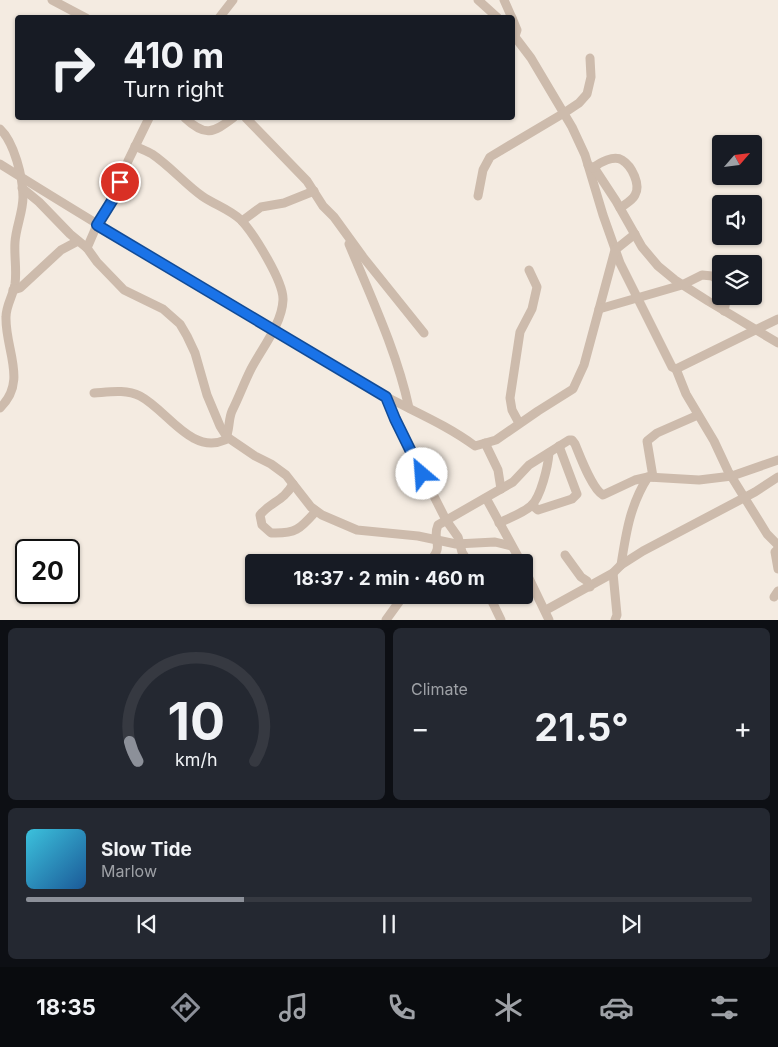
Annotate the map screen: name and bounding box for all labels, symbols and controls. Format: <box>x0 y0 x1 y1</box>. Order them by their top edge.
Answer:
text: 410 m <box>123 34 224 76</box>
icon: right <box>40 35 105 100</box>
text: Turn right <box>123 76 224 102</box>
north arrow <box>712 135 762 185</box>
map controls <box>712 135 762 305</box>
pin <box>99 161 141 203</box>
icon: arrive <box>106 168 134 196</box>
button: sound <box>712 195 762 245</box>
button: layers <box>712 255 762 305</box>
position arrow <box>395 447 447 499</box>
speed limit sign: 20 <box>15 539 80 604</box>
text: 18:37 · 2 min · 460 m <box>293 567 485 590</box>
text: Climate <box>411 679 468 699</box>
text: 10 <box>168 690 225 753</box>
text: 21.5° <box>534 704 629 750</box>
text: − <box>411 711 430 745</box>
text: + <box>733 711 752 745</box>
text: km/h <box>175 749 218 770</box>
text: Slow Tide <box>101 838 192 861</box>
text: Marlow <box>101 861 157 881</box>
icon: previous <box>133 910 161 938</box>
icon: pause <box>375 910 403 938</box>
icon: next <box>617 910 645 938</box>
icon: directions <box>168 990 203 1025</box>
icon: music <box>276 990 311 1025</box>
icon: phone <box>384 990 419 1025</box>
icon: climate <box>491 990 526 1025</box>
icon: car <box>599 990 634 1025</box>
icon: filters <box>707 990 742 1025</box>
text: 18:35 <box>36 994 96 1020</box>

